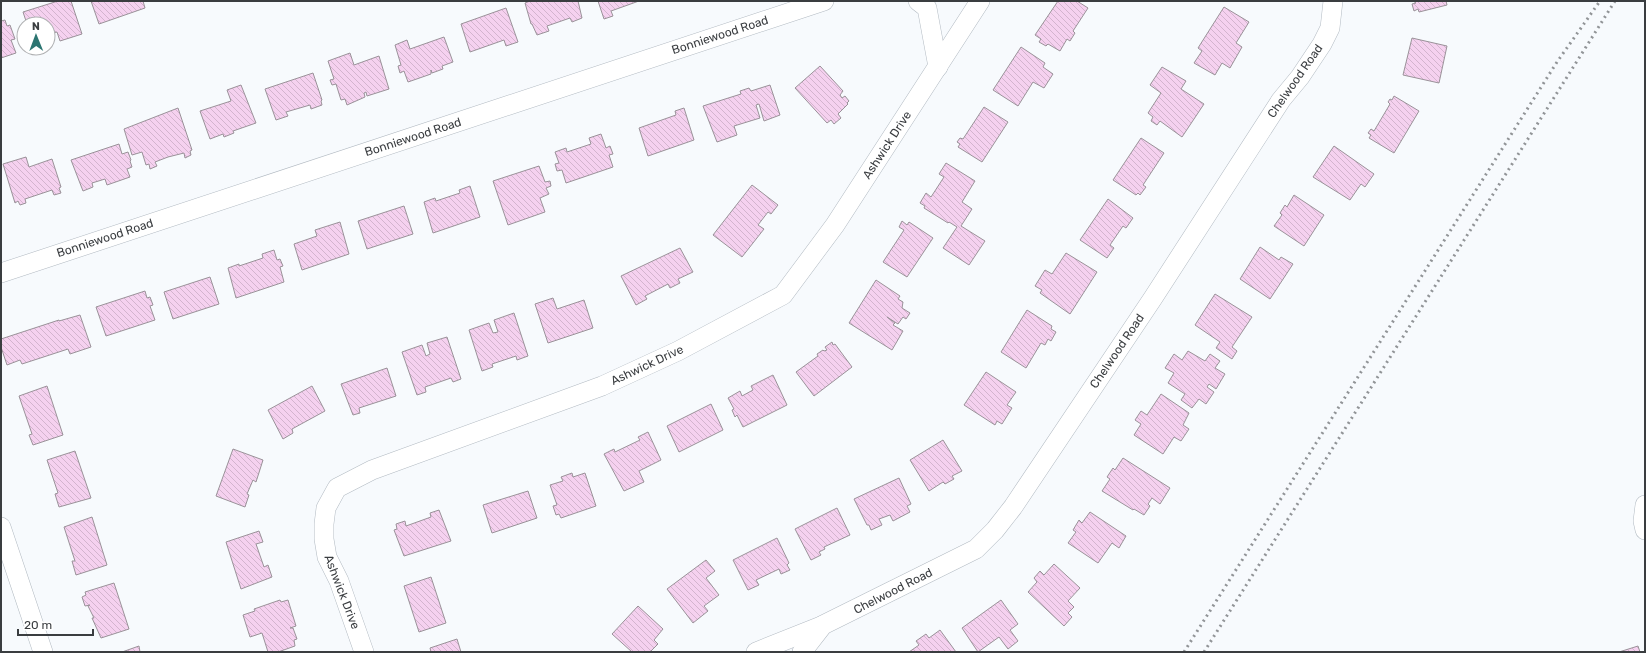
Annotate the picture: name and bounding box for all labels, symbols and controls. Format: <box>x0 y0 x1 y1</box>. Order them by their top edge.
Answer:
street label: Bonniewood Road <box>670 13 770 57</box>
north arrow <box>16 16 56 56</box>
text: N <box>32 20 40 33</box>
street label: Chelwood Road <box>1264 41 1326 121</box>
street label: Ashwick Drive <box>860 108 914 182</box>
street label: Bonniewood Road <box>363 115 463 159</box>
street label: Bonniewood Road <box>55 216 155 260</box>
street label: Chelwood Road <box>1087 311 1147 391</box>
street label: Ashwick Drive <box>608 342 686 388</box>
street label: Ashwick Drive <box>321 553 363 631</box>
street label: Chelwood Road <box>851 565 935 617</box>
scale bar <box>18 611 93 637</box>
text: 20 m <box>24 618 52 632</box>

